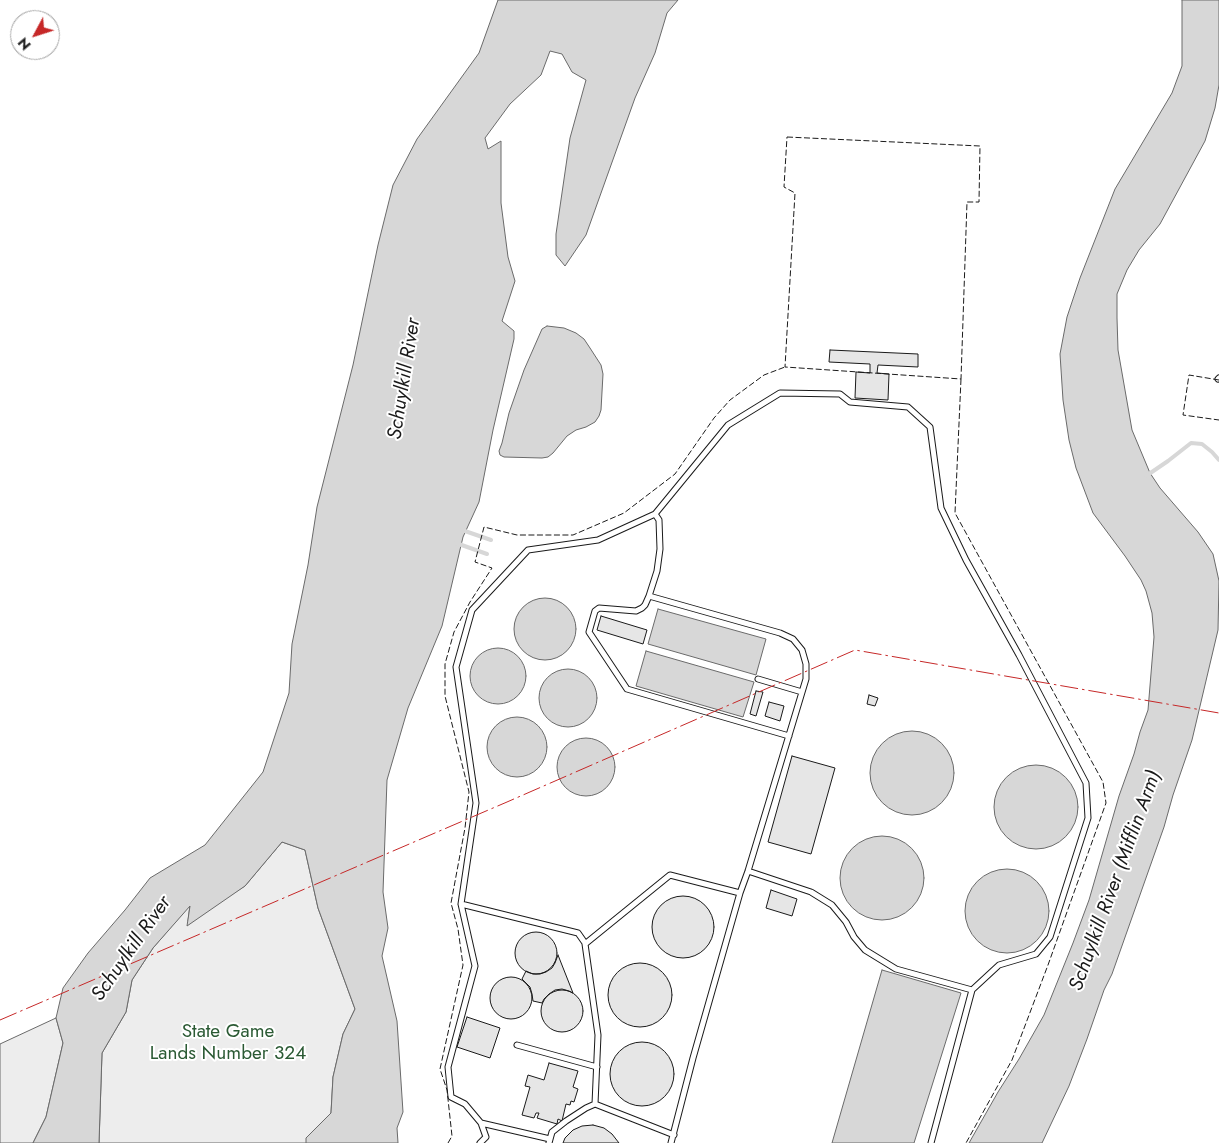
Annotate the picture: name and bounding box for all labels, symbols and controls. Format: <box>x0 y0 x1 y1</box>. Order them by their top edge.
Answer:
north arrow <box>10 10 60 60</box>
text: N <box>13 33 36 55</box>
water label: Schuylkill River <box>384 317 426 441</box>
water label: Schuylkill River (Mifflin Arm) <box>1065 767 1167 995</box>
water label: Schuylkill River <box>87 892 177 1006</box>
park label: State Game Lands Number 324 <box>150 1021 306 1065</box>

